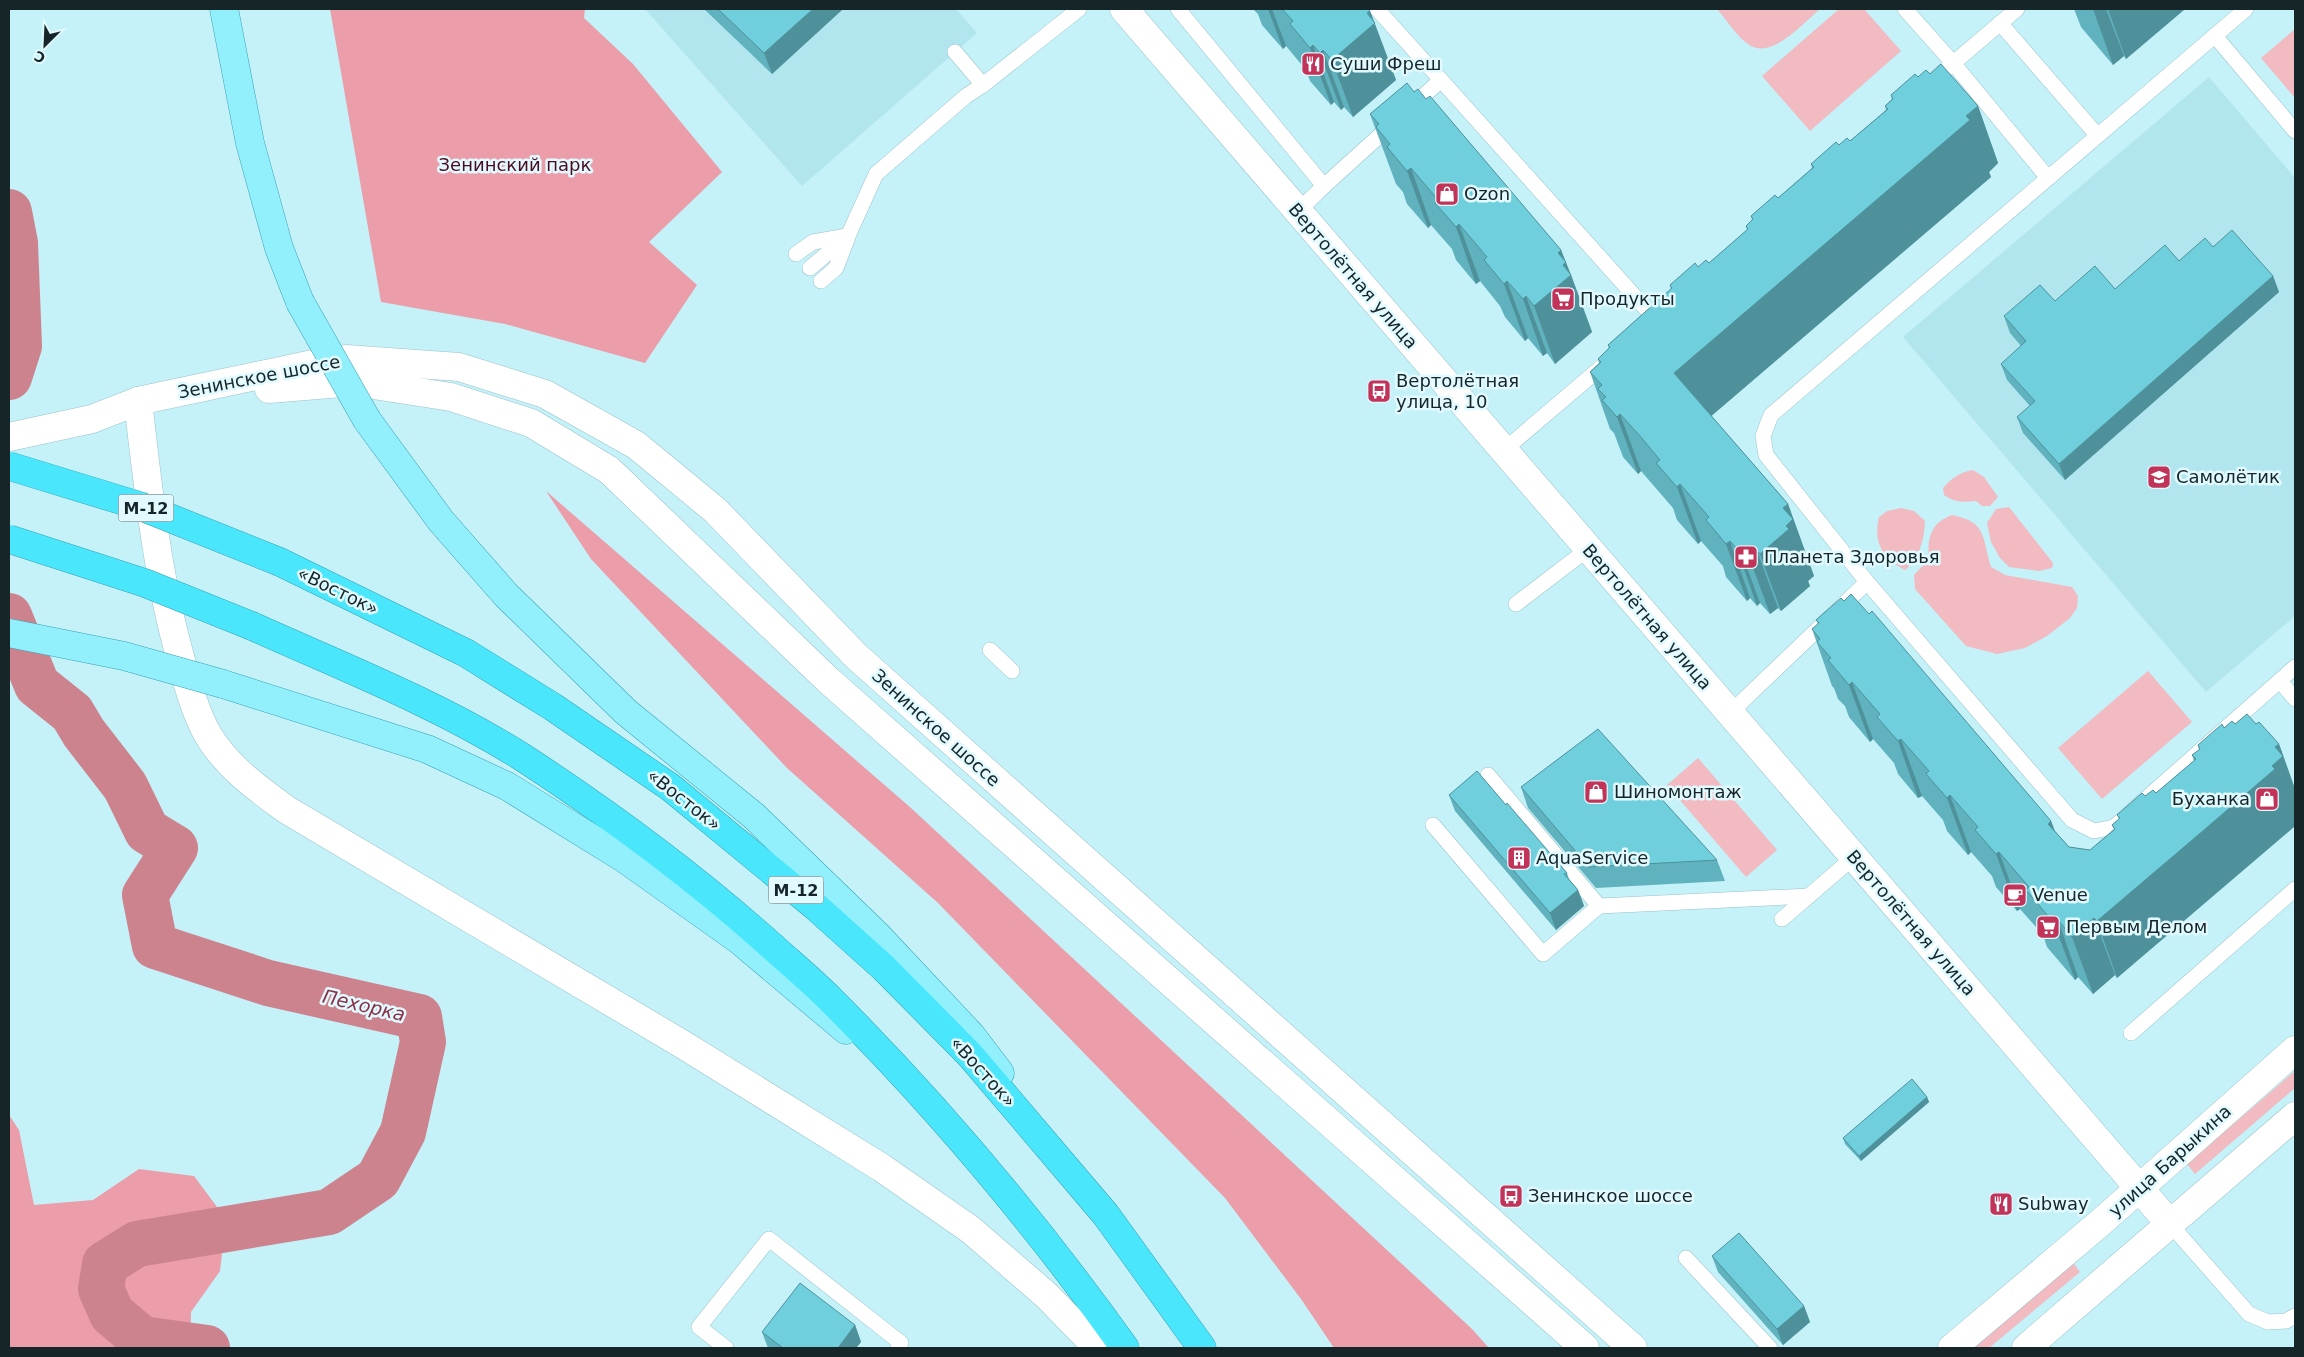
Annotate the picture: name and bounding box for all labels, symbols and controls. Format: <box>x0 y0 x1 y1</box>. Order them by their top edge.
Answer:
north arrow <box>20 20 70 70</box>
text: С <box>32 47 48 66</box>
restaurant icon: Суши Фреш <box>1300 51 1326 77</box>
place label: Суши Фреш <box>1330 53 1442 74</box>
park label: Зенинский парк <box>439 154 592 175</box>
shop icon: Ozon <box>1434 181 1460 207</box>
place label: Ozon <box>1464 183 1510 204</box>
street label: Вертолётная улица <box>1284 199 1422 353</box>
supermarket icon: Продукты <box>1550 286 1576 312</box>
place label: Продукты <box>1580 288 1675 309</box>
street label: Зенинское шоссе <box>176 350 342 403</box>
place label: Вертолётная улица, 10 <box>1396 370 1519 412</box>
bus stop icon: Вертолётная улица, 10 <box>1366 378 1392 404</box>
school or university icon: Самолётик <box>2146 464 2172 490</box>
place label: Самолётик <box>2176 466 2280 487</box>
road number: М-12 <box>118 494 174 522</box>
street label: Вертолётная улица <box>1578 540 1716 694</box>
pharmacy icon: Планета Здоровья <box>1733 544 1759 570</box>
place label: Планета Здоровья <box>1764 546 1940 567</box>
street label: «Восток» <box>294 562 382 619</box>
street label: Зенинское шоссе <box>868 665 1005 791</box>
street label: «Восток» <box>643 764 725 835</box>
shop icon: Шиномонтаж <box>1583 779 1609 805</box>
place label: Шиномонтаж <box>1614 781 1742 802</box>
shop icon: Буханка <box>2254 786 2280 812</box>
place label: Буханка <box>2172 788 2250 809</box>
building icon: AquaService <box>1506 845 1532 871</box>
street label: Вертолётная улица <box>1842 846 1980 1000</box>
place label: AquaService <box>1536 847 1648 868</box>
road number: М-12 <box>768 876 824 904</box>
cafe icon: Venue <box>2002 882 2028 908</box>
place label: Venue <box>2032 884 2088 905</box>
supermarket icon: Первым Делом <box>2035 914 2061 940</box>
place label: Первым Делом <box>2066 916 2207 937</box>
water label: Пехорка <box>321 985 407 1025</box>
street label: «Восток» <box>946 1032 1021 1111</box>
street label: улица Барыкина <box>2104 1100 2235 1221</box>
bus stop icon: Зенинское шоссе <box>1498 1183 1524 1209</box>
place label: Зенинское шоссе <box>1528 1185 1693 1206</box>
restaurant icon: Subway <box>1988 1191 2014 1217</box>
place label: Subway <box>2018 1193 2089 1214</box>

